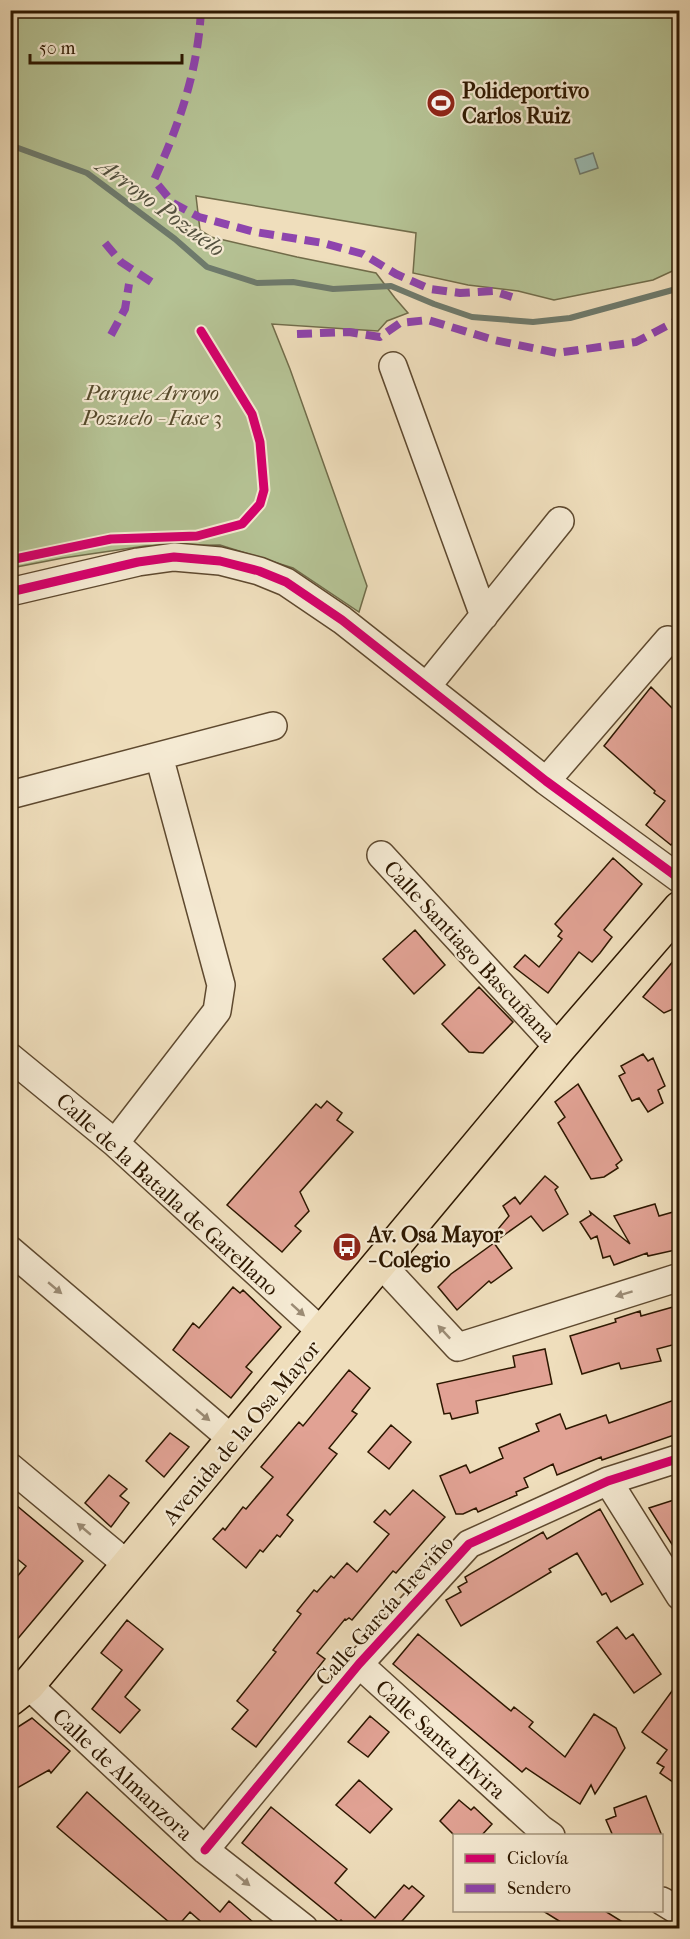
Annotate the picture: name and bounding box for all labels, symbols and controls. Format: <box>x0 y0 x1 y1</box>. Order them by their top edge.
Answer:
scale bar <box>30 27 182 65</box>
text: 50 m <box>39 38 76 59</box>
place label: Polideportivo Carlos Ruiz <box>462 78 589 129</box>
sports icon: Polideportivo Carlos Ruiz <box>425 87 457 119</box>
water label: Arroyo Pozuelo <box>89 150 230 263</box>
park label: Parque Arroyo Pozuelo - Fase 3 <box>81 380 222 431</box>
street label: Calle Santiago Bascuñana <box>378 855 561 1049</box>
street label: Calle de la Batalla de Garellano <box>51 1088 284 1302</box>
place label: Av. Osa Mayor - Colegio <box>366 1222 504 1273</box>
bus stop icon: Av. Osa Mayor - Colegio <box>331 1231 363 1263</box>
one-way arrow <box>47 1282 63 1295</box>
one-way arrow <box>614 1290 632 1299</box>
one-way arrow <box>291 1302 305 1316</box>
one-way arrow <box>437 1325 451 1339</box>
street label: Avenida de la Osa Mayor <box>157 1335 327 1531</box>
one-way arrow <box>196 1408 211 1422</box>
one-way arrow <box>77 1523 92 1536</box>
street label: Calle García Treviño <box>310 1530 459 1691</box>
street label: Calle Santa Elvira <box>370 1675 511 1805</box>
street label: Calle de Almanzora <box>47 1703 198 1847</box>
legend <box>453 1834 663 1912</box>
text: Ciclovía <box>507 1848 569 1869</box>
one-way arrow <box>235 1873 250 1885</box>
text: Sendero <box>507 1878 571 1899</box>

